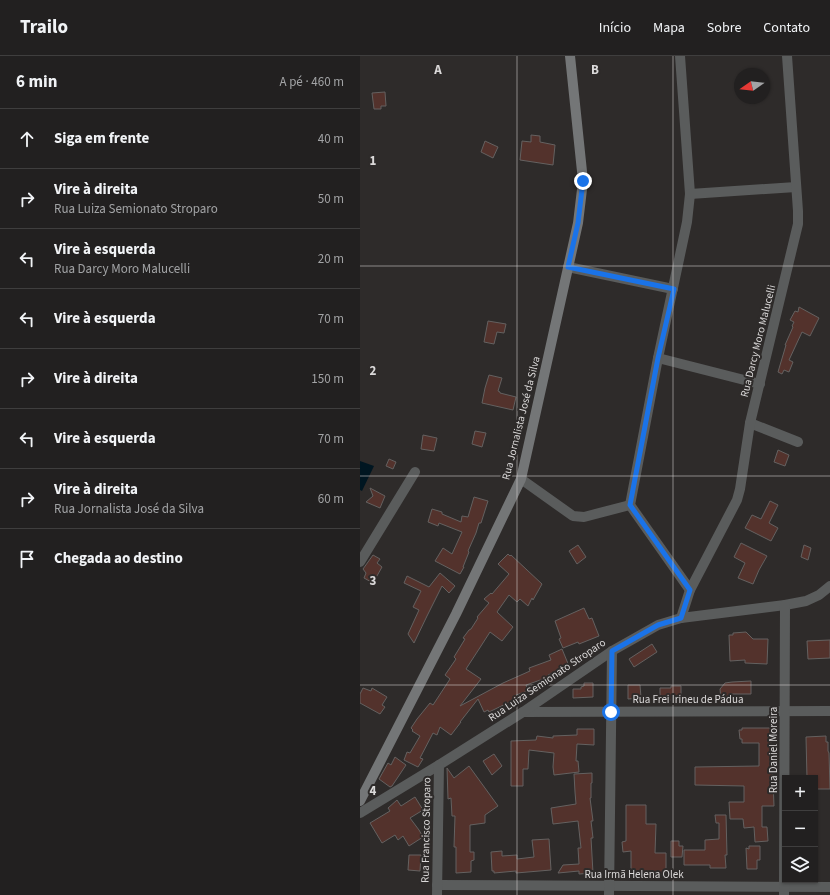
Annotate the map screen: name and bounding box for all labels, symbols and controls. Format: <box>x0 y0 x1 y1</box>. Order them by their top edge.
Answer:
text: Trailo <box>20 14 68 41</box>
text: Início <box>599 18 631 38</box>
text: Mapa <box>653 18 685 38</box>
text: Sobre <box>707 18 741 38</box>
text: Contato <box>763 18 810 38</box>
text: A <box>433 61 442 79</box>
text: B <box>591 61 599 79</box>
north arrow <box>734 68 770 104</box>
text: 6 min <box>16 70 57 94</box>
text: A pé · 460 m <box>279 73 344 91</box>
icon: ahead <box>16 128 38 150</box>
text: Siga em frente <box>54 128 149 149</box>
text: 40 m <box>318 130 344 148</box>
text: 1 <box>370 152 377 170</box>
route end <box>574 172 592 190</box>
text: Vire à direita <box>54 179 138 200</box>
icon: right <box>16 188 38 210</box>
text: 50 m <box>318 190 344 208</box>
text: Rua Luiza Semionato Stroparo <box>54 200 218 218</box>
text: Vire à esquerda <box>54 239 156 260</box>
icon: left <box>16 248 38 270</box>
text: 20 m <box>318 250 344 268</box>
text: Rua Darcy Moro Malucelli <box>54 260 190 278</box>
street label: Rua Darcy Moro Malucelli <box>737 283 779 399</box>
icon: left <box>16 308 38 330</box>
text: Vire à esquerda <box>54 308 156 329</box>
text: 70 m <box>318 310 344 328</box>
street label: Rua Jornalista José da Silva <box>498 355 544 481</box>
text: 2 <box>370 362 377 380</box>
icon: right <box>16 368 38 390</box>
text: Vire à direita <box>54 368 138 389</box>
text: 150 m <box>311 370 344 388</box>
icon: left <box>16 428 38 450</box>
text: Vire à esquerda <box>54 428 156 449</box>
text: 70 m <box>318 430 344 448</box>
text: Vire à direita <box>54 479 138 500</box>
icon: right <box>16 488 38 510</box>
text: 60 m <box>318 490 344 508</box>
text: Rua Jornalista José da Silva <box>54 500 204 518</box>
icon: arrive <box>16 548 38 570</box>
text: Chegada ao destino <box>54 548 183 569</box>
text: 3 <box>370 572 377 590</box>
street label: Rua Luiza Semionato Stroparo <box>485 635 609 725</box>
street label: Rua Frei Irineu de Pádua <box>632 692 744 707</box>
route start <box>602 703 620 721</box>
street label: Rua Daniel Moreira <box>766 707 781 793</box>
map controls <box>782 775 818 883</box>
button: + <box>782 775 818 811</box>
street label: Rua Francisco Stroparo <box>418 777 434 883</box>
text: 4 <box>370 782 377 800</box>
button: − <box>782 811 818 847</box>
button: layers <box>782 847 818 883</box>
street label: Rua Irmã Helena Olek <box>584 867 684 882</box>

